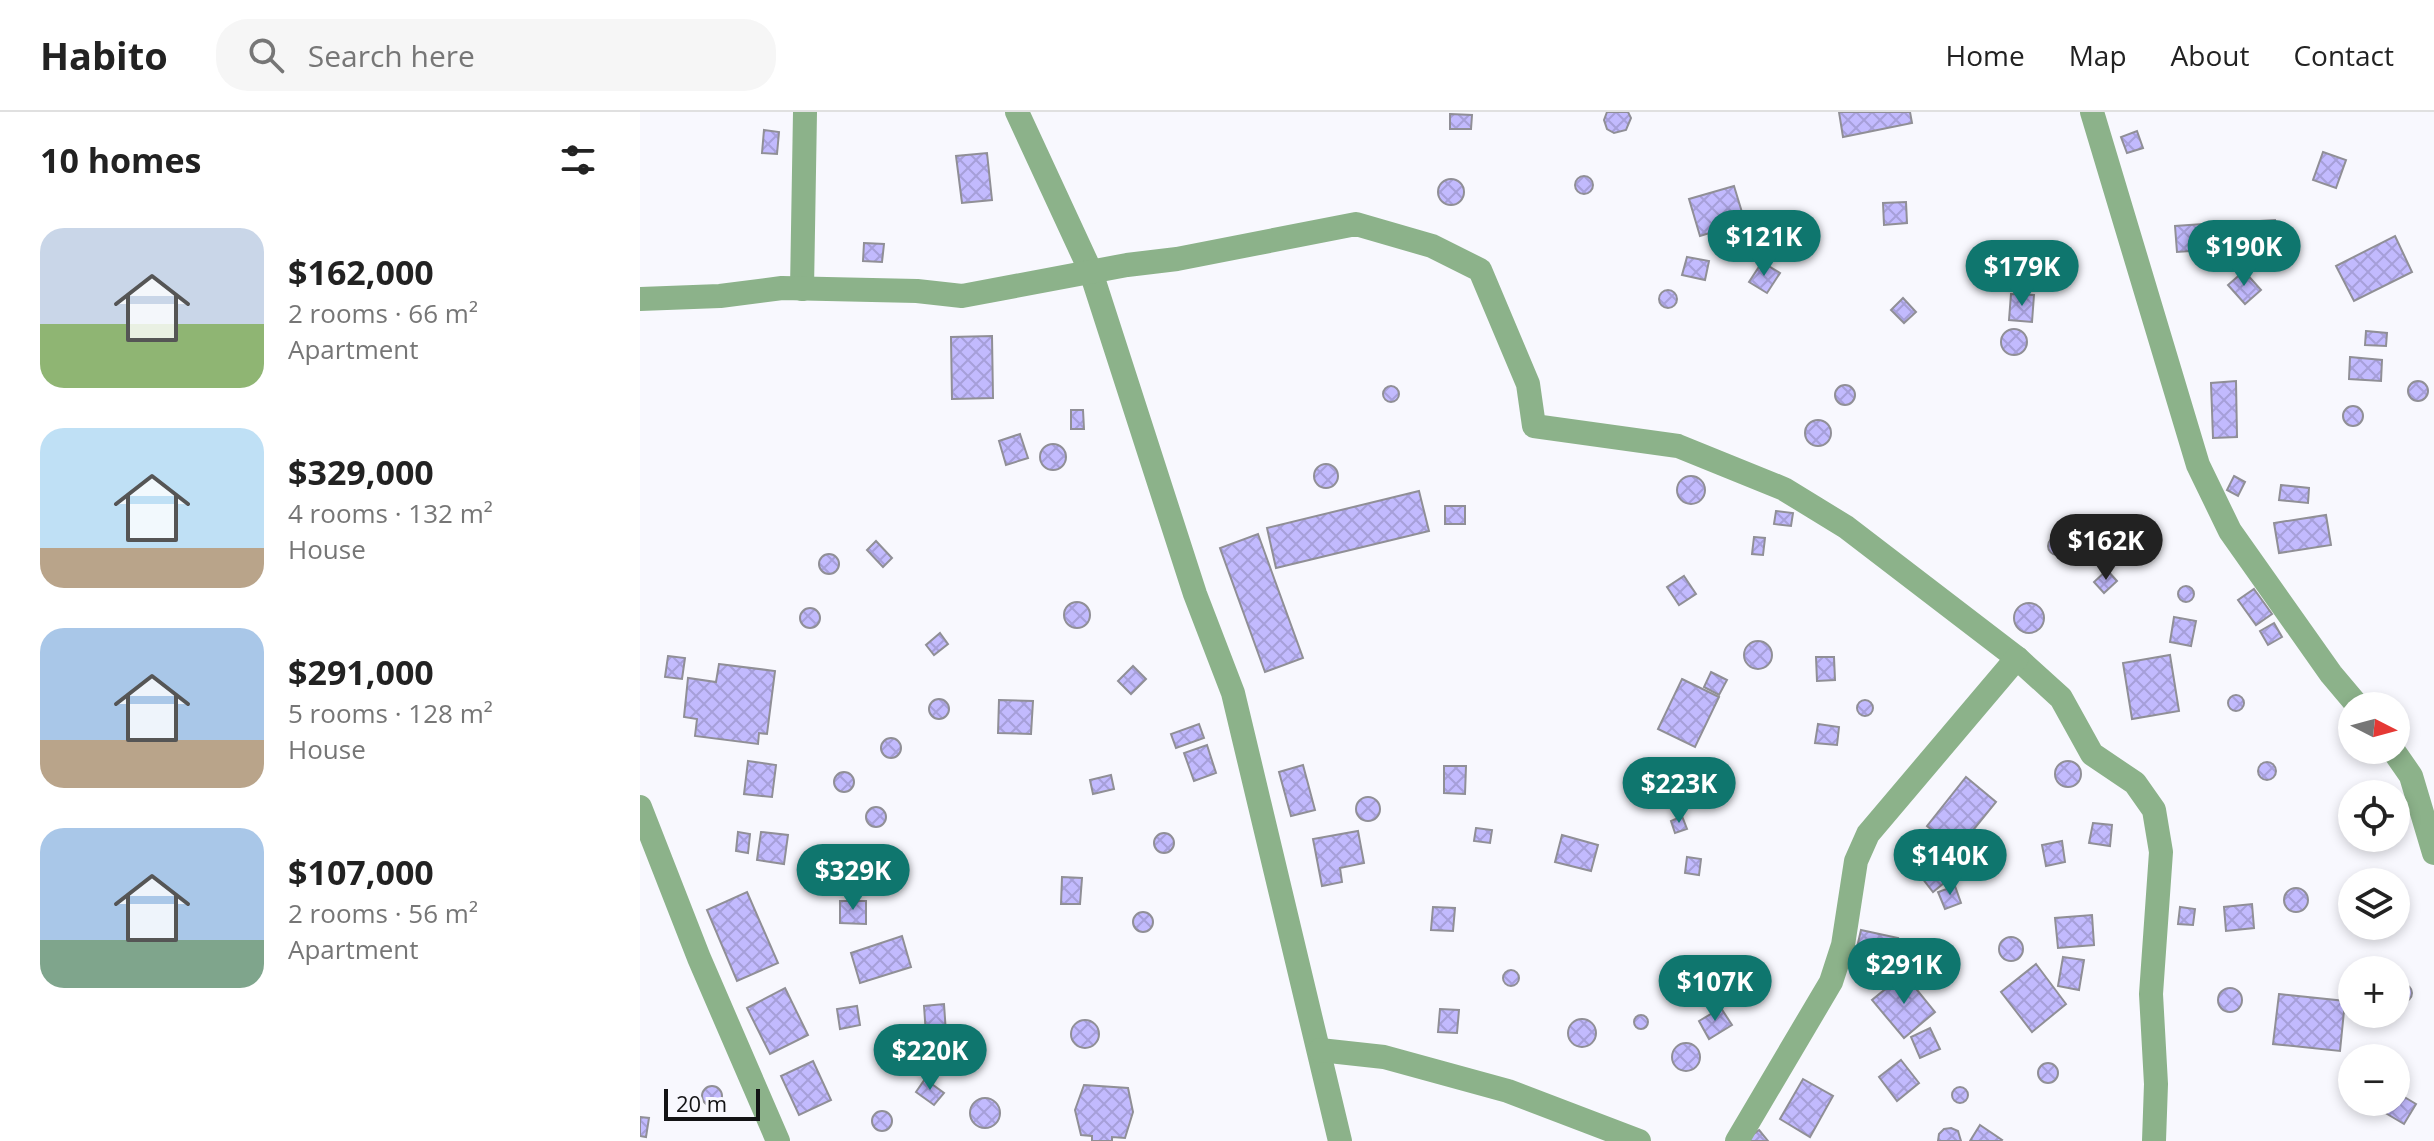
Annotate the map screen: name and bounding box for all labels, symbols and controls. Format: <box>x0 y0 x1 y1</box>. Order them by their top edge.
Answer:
search box <box>216 19 776 91</box>
text: Habito <box>40 29 168 81</box>
icon: search <box>244 33 288 77</box>
text: Search here <box>308 35 475 76</box>
text: Home <box>1946 36 2025 74</box>
text: Map <box>2069 36 2127 74</box>
text: About <box>2171 36 2249 74</box>
text: Contact <box>2293 36 2394 74</box>
text: 10 homes <box>40 137 201 183</box>
icon: filters <box>556 138 600 182</box>
pin: $121K <box>1708 210 1820 278</box>
text: $121K <box>1726 218 1802 254</box>
pin: $190K <box>2188 220 2300 288</box>
text: $190K <box>2206 228 2282 264</box>
pin: $179K <box>1966 240 2078 308</box>
text: $179K <box>1984 248 2060 284</box>
text: $162,000 <box>288 249 434 295</box>
icon: home <box>104 260 200 356</box>
text: 2 rooms · 66 m² <box>288 295 478 331</box>
text: Apartment <box>288 331 419 367</box>
text: $329,000 <box>288 449 434 495</box>
icon: home <box>104 460 200 556</box>
text: 4 rooms · 132 m² <box>288 495 493 531</box>
pin: $162K <box>2050 514 2162 582</box>
text: $162K <box>2068 522 2144 558</box>
text: House <box>288 531 366 567</box>
text: $291,000 <box>288 649 434 695</box>
icon: home <box>104 660 200 756</box>
north arrow <box>2338 692 2410 764</box>
map controls <box>2338 692 2410 1116</box>
text: 5 rooms · 128 m² <box>288 695 493 731</box>
text: House <box>288 731 366 767</box>
pin: $223K <box>1623 757 1735 825</box>
text: $223K <box>1641 765 1717 801</box>
button: locate <box>2338 780 2410 852</box>
pin: $140K <box>1894 829 2006 897</box>
text: $140K <box>1912 837 1988 873</box>
pin: $329K <box>797 844 909 912</box>
text: $107,000 <box>288 849 434 895</box>
text: $329K <box>815 852 891 888</box>
icon: home <box>104 860 200 956</box>
button: layers <box>2338 868 2410 940</box>
text: 2 rooms · 56 m² <box>288 895 478 931</box>
text: Apartment <box>288 931 419 967</box>
pin: $291K <box>1848 938 1960 1006</box>
text: $291K <box>1866 946 1942 982</box>
pin: $107K <box>1659 955 1771 1023</box>
button: + <box>2338 956 2410 1028</box>
text: $107K <box>1677 963 1753 999</box>
pin: $220K <box>874 1024 986 1092</box>
text: $220K <box>892 1032 968 1068</box>
button: − <box>2338 1044 2410 1116</box>
scale bar <box>664 1085 760 1121</box>
text: 20 m <box>676 1088 727 1118</box>

